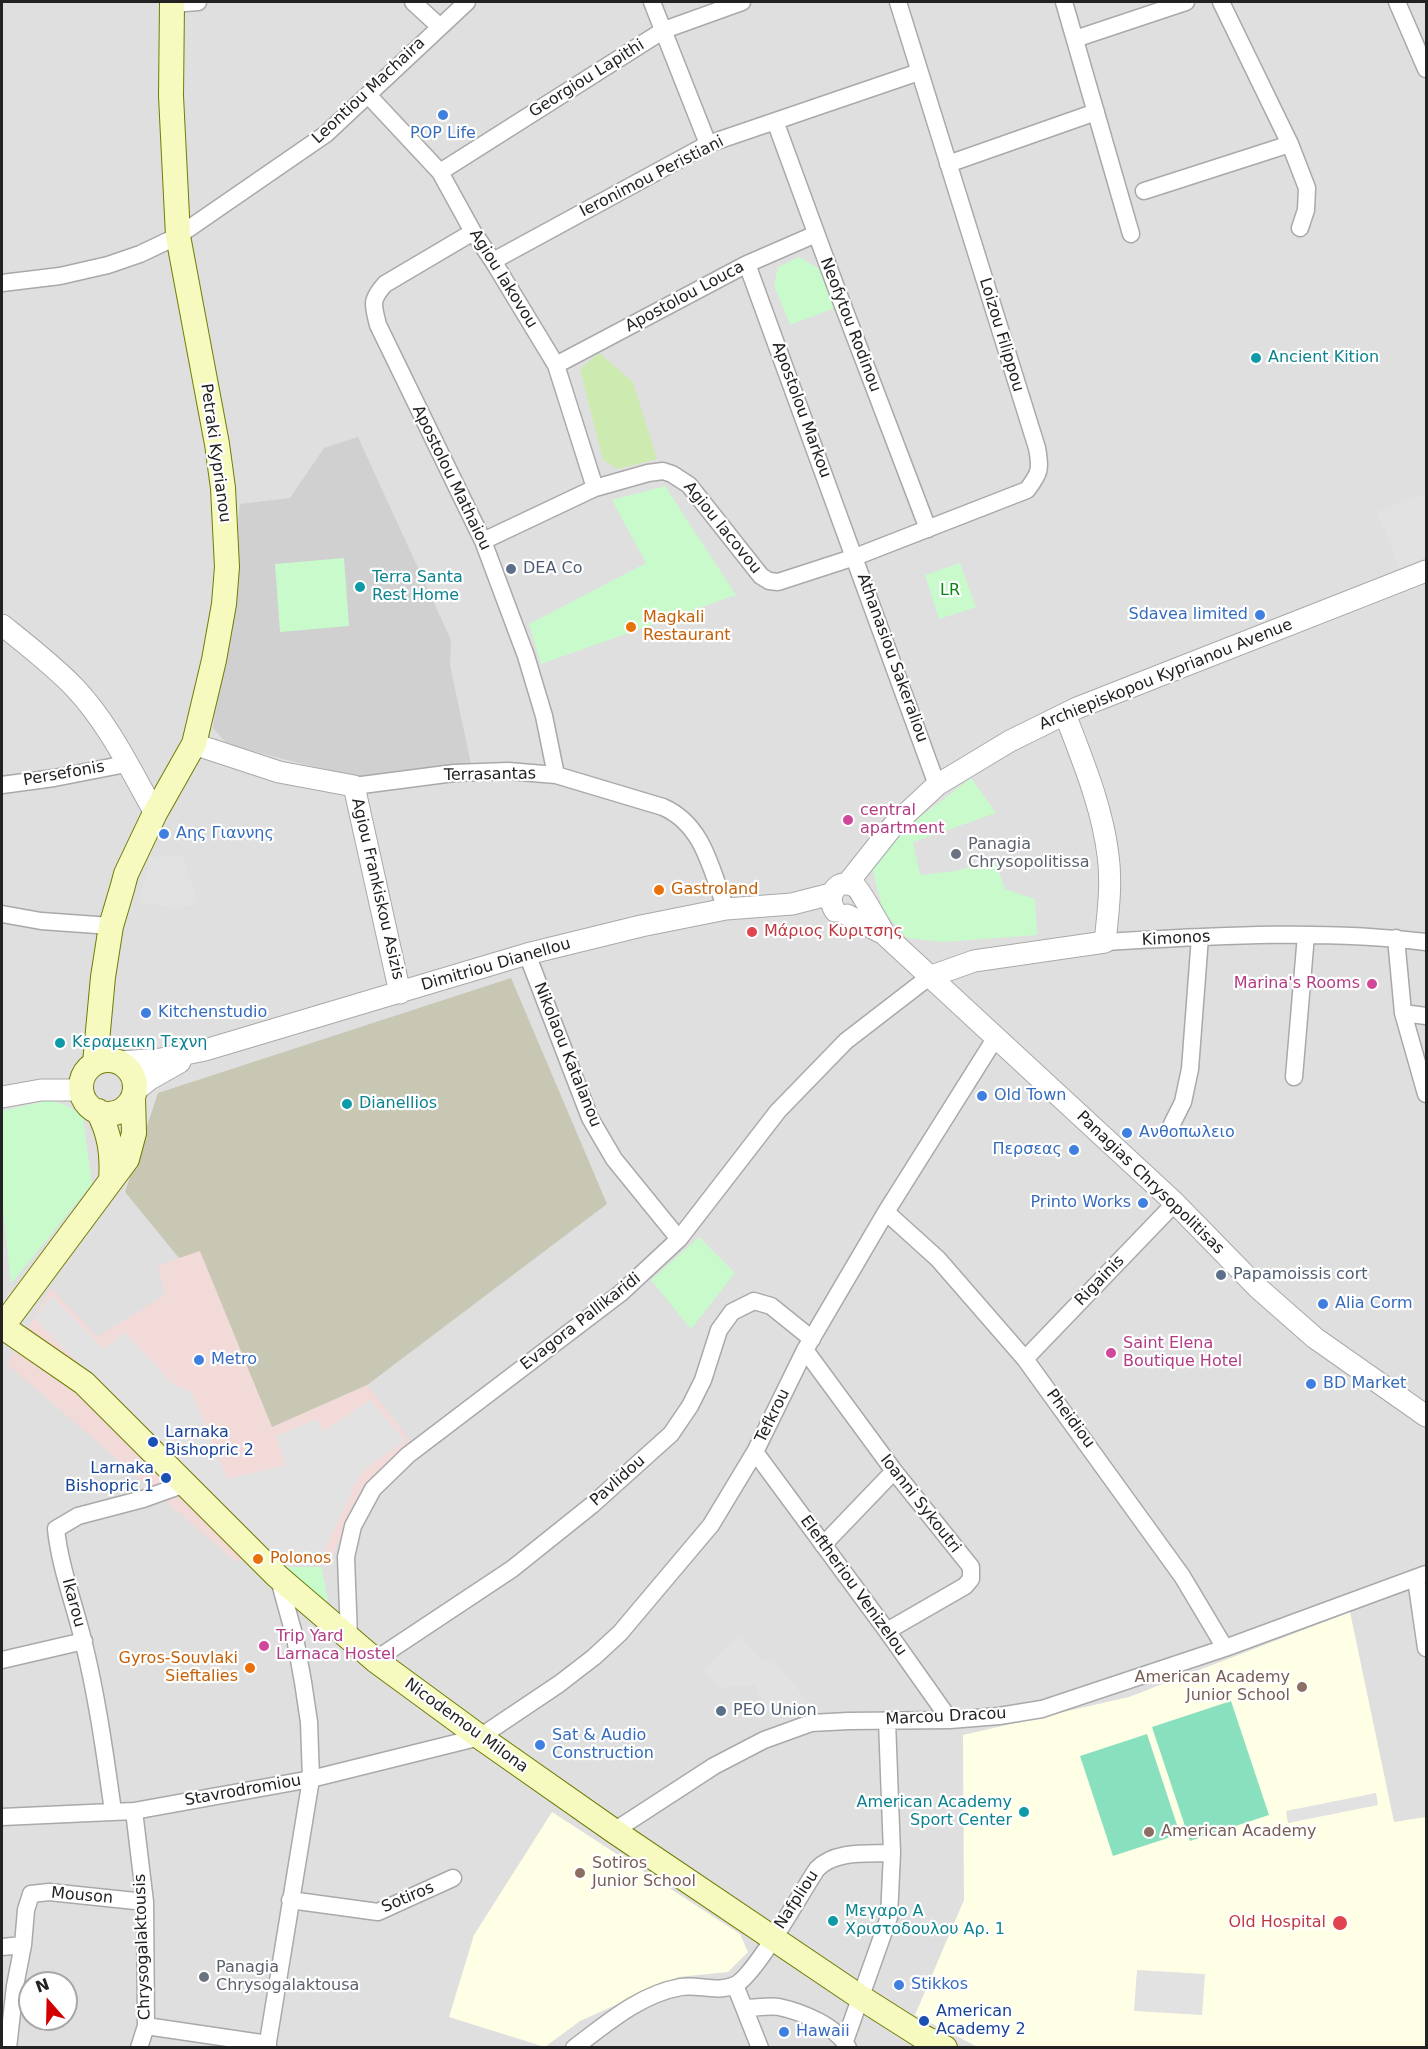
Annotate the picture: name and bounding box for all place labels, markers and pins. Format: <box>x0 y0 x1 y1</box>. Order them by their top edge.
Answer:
marker: POP Life <box>436 108 450 122</box>
place label: POP Life <box>410 124 476 144</box>
place label: Ancient Kition <box>1268 348 1379 368</box>
marker: Ancient Kition <box>1249 351 1263 365</box>
place label: DEA Co <box>523 559 582 579</box>
marker: DEA Co <box>504 562 518 576</box>
place label: Terra Santa Rest Home <box>372 568 463 606</box>
marker: Terra Santa Rest Home <box>353 580 367 594</box>
place label: Sdavea limited <box>1128 605 1248 625</box>
place label: Magkali Restaurant <box>643 608 731 646</box>
marker: Sdavea limited <box>1253 608 1267 622</box>
marker: Magkali Restaurant <box>624 620 638 634</box>
place label: central apartment <box>860 801 944 839</box>
marker: central apartment <box>841 813 855 827</box>
place label: Αης Γιαννης <box>176 824 274 844</box>
marker: Αης Γιαννης <box>157 827 171 841</box>
place label: Panagia Chrysopolitissa <box>968 835 1090 873</box>
marker: Panagia Chrysopolitissa <box>949 847 963 861</box>
place label: Gastroland <box>671 880 758 900</box>
marker: Gastroland <box>652 883 666 897</box>
place label: Μάριος Κυριτσης <box>764 922 903 942</box>
marker: Μάριος Κυριτσης <box>745 925 759 939</box>
place label: Marina's Rooms <box>1234 974 1360 994</box>
marker: Marina's Rooms <box>1365 977 1379 991</box>
place label: Kitchenstudio <box>158 1003 267 1023</box>
marker: Kitchenstudio <box>139 1006 153 1020</box>
place label: Κεραμεικη Τεχνη <box>72 1033 207 1053</box>
marker: Κεραμεικη Τεχνη <box>53 1036 67 1050</box>
place label: Old Town <box>994 1086 1066 1106</box>
marker: Old Town <box>975 1089 989 1103</box>
place label: Dianellios <box>359 1094 437 1114</box>
marker: Dianellios <box>340 1097 354 1111</box>
place label: Ανθοπωλειο <box>1139 1123 1235 1143</box>
marker: Ανθοπωλειο <box>1120 1126 1134 1140</box>
place label: Περσεας <box>992 1140 1062 1160</box>
marker: Περσεας <box>1067 1143 1081 1157</box>
place label: Printo Works <box>1030 1193 1131 1213</box>
marker: Printo Works <box>1136 1196 1150 1210</box>
place label: Papamoissis cort <box>1233 1265 1367 1285</box>
marker: Papamoissis cort <box>1214 1268 1228 1282</box>
place label: Alia Corm <box>1335 1294 1413 1314</box>
marker: Alia Corm <box>1316 1297 1330 1311</box>
place label: Saint Elena Boutique Hotel <box>1123 1334 1242 1372</box>
marker: Saint Elena Boutique Hotel <box>1104 1346 1118 1360</box>
place label: Metro <box>211 1350 257 1370</box>
marker: Metro <box>192 1353 206 1367</box>
place label: BD Market <box>1323 1374 1406 1394</box>
marker: BD Market <box>1304 1377 1318 1391</box>
place label: Larnaka Bishopric 2 <box>165 1423 254 1461</box>
marker: Larnaka Bishopric 2 <box>146 1435 160 1449</box>
place label: Larnaka Bishopric 1 <box>65 1459 154 1497</box>
marker: Larnaka Bishopric 1 <box>159 1471 173 1485</box>
place label: Polonos <box>270 1549 331 1569</box>
marker: Polonos <box>251 1552 265 1566</box>
place label: Trip Yard Larnaca Hostel <box>276 1627 395 1665</box>
marker: Trip Yard Larnaca Hostel <box>257 1639 271 1653</box>
place label: Gyros-Souvlaki Sieftalies <box>118 1649 238 1687</box>
marker: Gyros-Souvlaki Sieftalies <box>243 1661 257 1675</box>
place label: American Academy Junior School <box>1134 1668 1290 1706</box>
marker: American Academy Junior School <box>1295 1680 1309 1694</box>
place label: PEO Union <box>733 1701 817 1721</box>
marker: PEO Union <box>714 1704 728 1718</box>
place label: Sat & Audio Construction <box>552 1726 654 1764</box>
marker: Sat & Audio Construction <box>533 1738 547 1752</box>
place label: American Academy Sport Center <box>856 1793 1012 1831</box>
marker: American Academy Sport Center <box>1017 1805 1031 1819</box>
place label: American Academy <box>1161 1822 1317 1842</box>
marker: American Academy <box>1142 1825 1156 1839</box>
place label: Sotiros Junior School <box>592 1854 696 1892</box>
marker: Sotiros Junior School <box>573 1866 587 1880</box>
place label: Μεγαρο Α Χριστοδουλου Αρ. 1 <box>845 1902 1005 1940</box>
place label: Old Hospital <box>1228 1913 1326 1933</box>
marker: Μεγαρο Α Χριστοδουλου Αρ. 1 <box>826 1914 840 1928</box>
marker: Old Hospital <box>1331 1914 1349 1932</box>
place label: Panagia Chrysogalaktousa <box>216 1958 359 1996</box>
marker: Panagia Chrysogalaktousa <box>197 1970 211 1984</box>
place label: Stikkos <box>911 1975 968 1995</box>
marker: Stikkos <box>892 1978 906 1992</box>
place label: American Academy 2 <box>936 2002 1026 2040</box>
marker: American Academy 2 <box>917 2014 931 2028</box>
place label: Hawaii <box>796 2022 850 2042</box>
marker: Hawaii <box>777 2025 791 2039</box>

